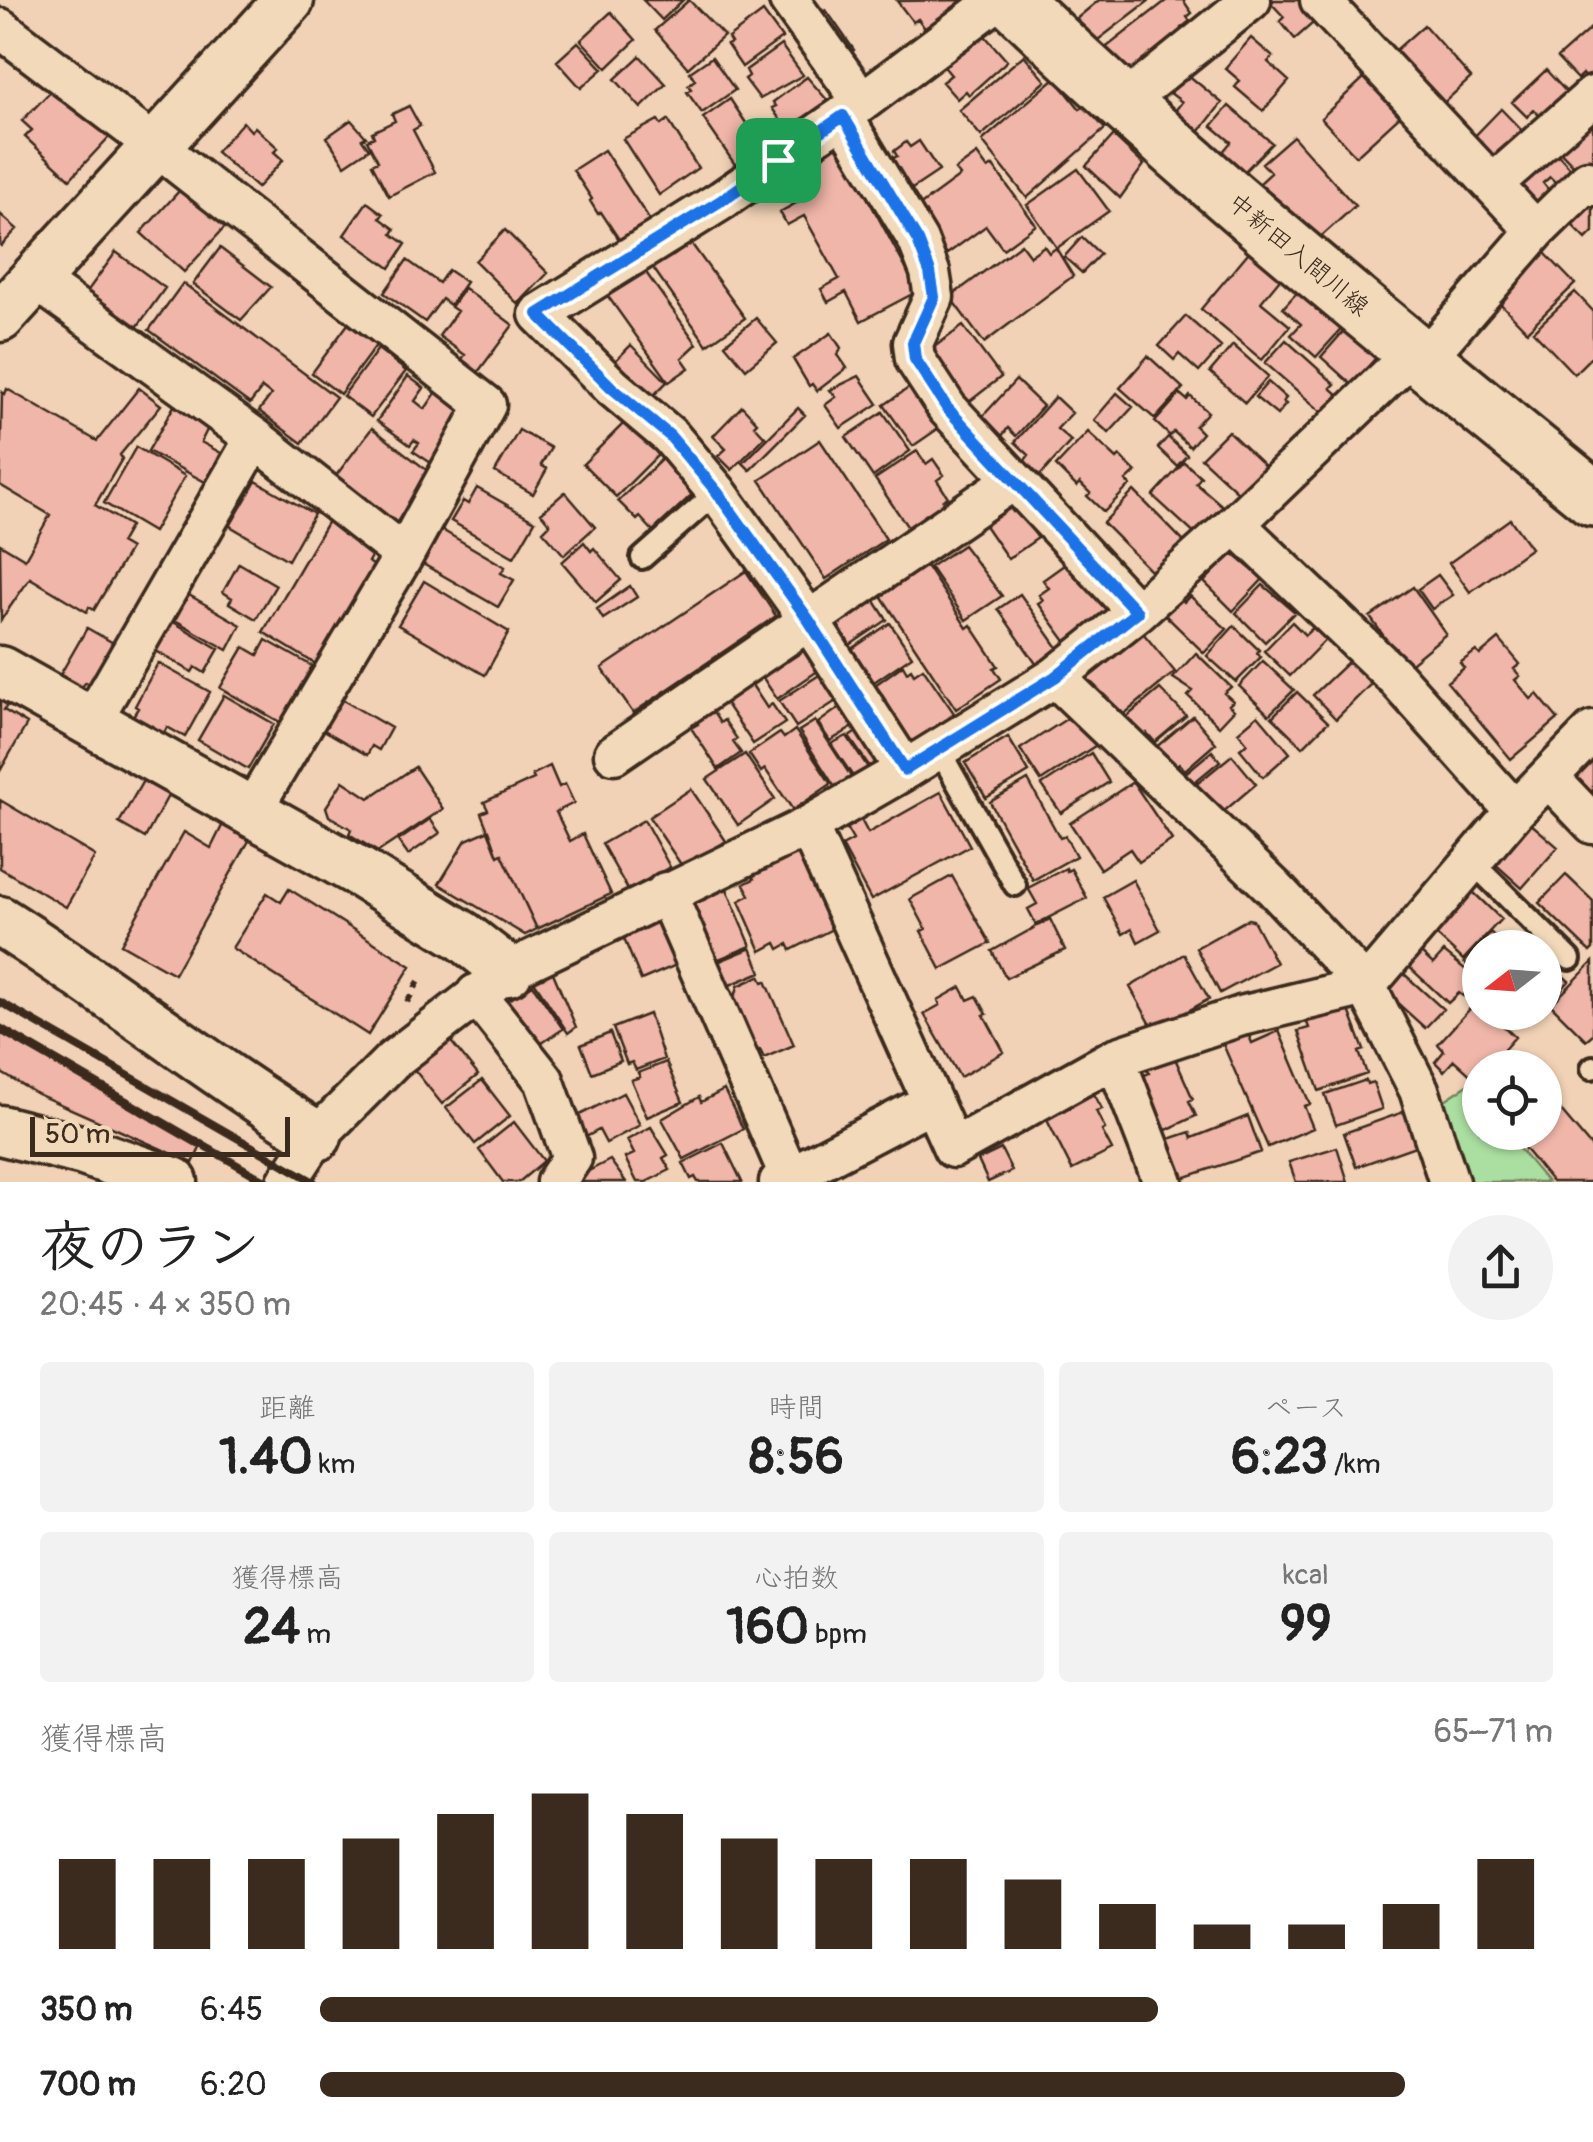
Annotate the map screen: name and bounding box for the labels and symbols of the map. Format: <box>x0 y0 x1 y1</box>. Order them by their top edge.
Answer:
pin <box>736 118 821 203</box>
street label: 中新田入間川線 <box>1221 187 1375 323</box>
north arrow <box>1462 930 1562 1030</box>
scale bar <box>30 1112 290 1156</box>

